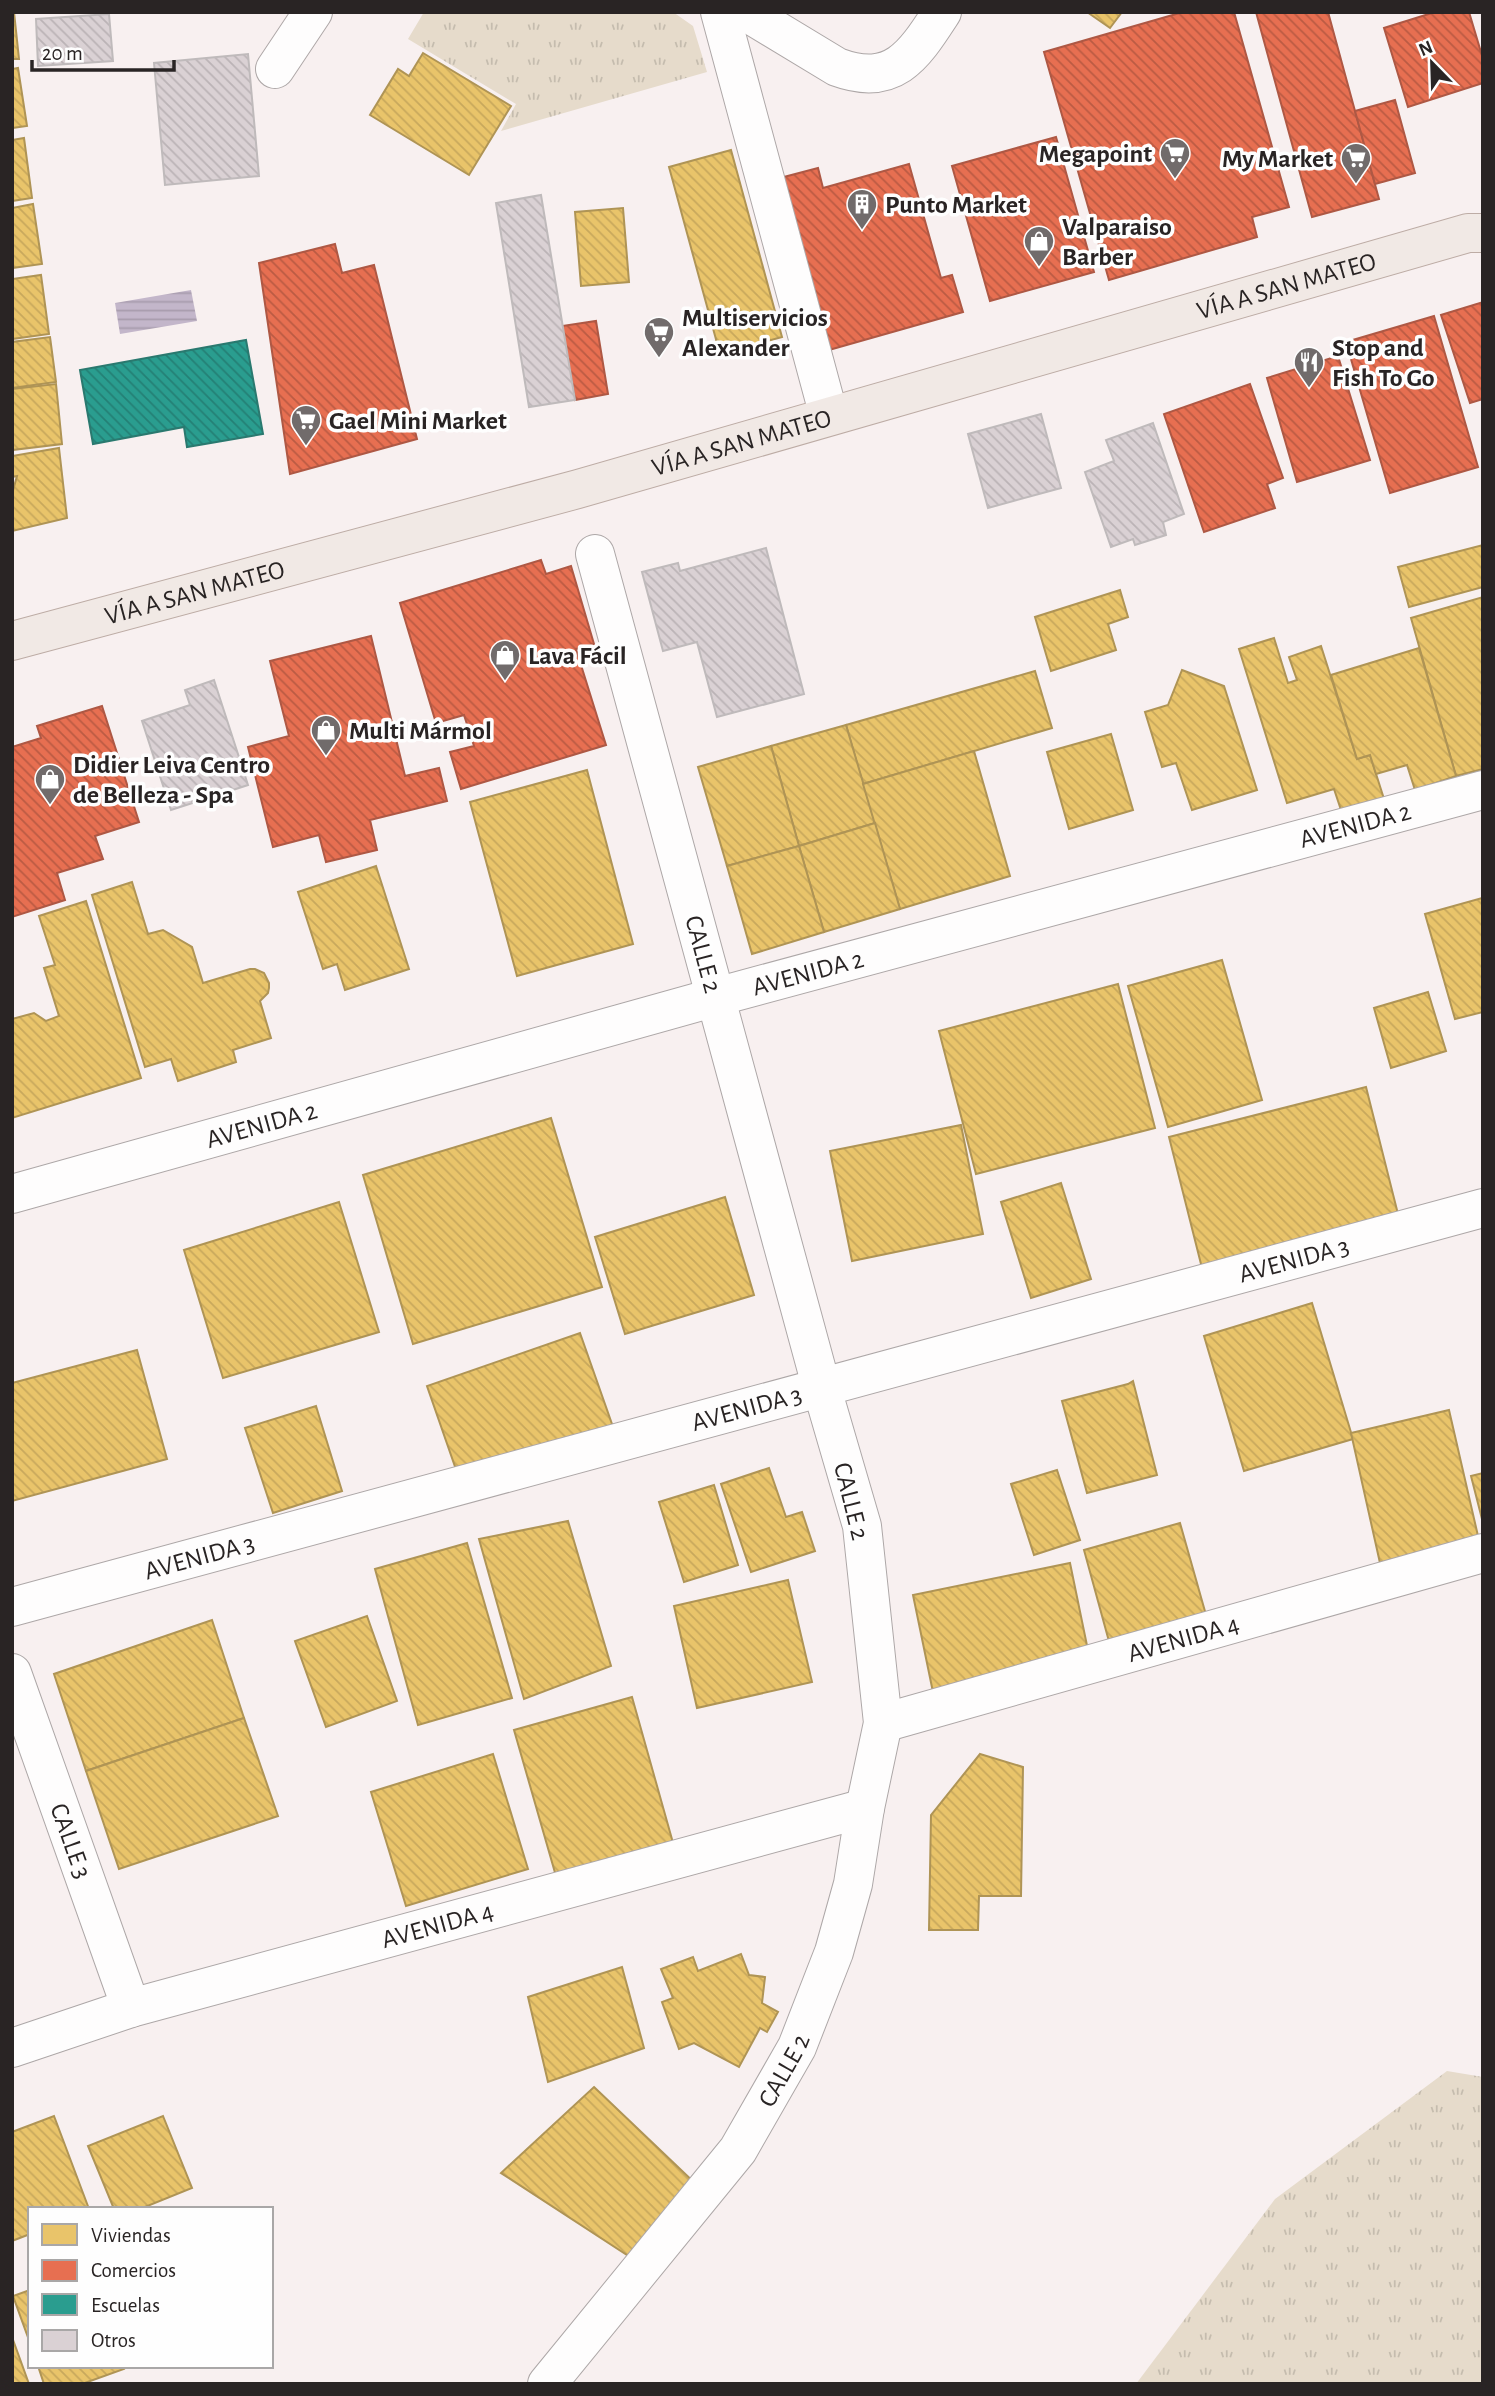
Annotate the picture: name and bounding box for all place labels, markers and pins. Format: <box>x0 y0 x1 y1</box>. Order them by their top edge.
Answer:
supermarket icon: Megapoint <box>1158 136 1192 180</box>
place label: Megapoint <box>1039 141 1152 167</box>
supermarket icon: My Market <box>1339 141 1373 185</box>
place label: My Market <box>1222 146 1333 172</box>
building icon: Punto Market <box>845 187 879 231</box>
place label: Punto Market <box>885 192 1027 218</box>
place label: Valparaiso Barber <box>1062 214 1172 270</box>
shop icon: Valparaiso Barber <box>1022 224 1056 268</box>
place label: Multiservicios Alexander <box>682 305 828 361</box>
supermarket icon: Multiservicios Alexander <box>642 315 676 359</box>
place label: Stop and Fish To Go <box>1332 335 1435 391</box>
restaurant icon: Stop and Fish To Go <box>1292 345 1326 389</box>
supermarket icon: Gael Mini Market <box>289 403 323 447</box>
place label: Gael Mini Market <box>329 408 507 434</box>
shop icon: Lava Fácil <box>488 638 522 682</box>
place label: Lava Fácil <box>528 643 627 669</box>
shop icon: Multi Mármol <box>309 713 343 757</box>
place label: Multi Mármol <box>349 718 492 744</box>
place label: Didier Leiva Centro de Belleza - Spa <box>73 752 270 808</box>
shop icon: Didier Leiva Centro de Belleza - Spa <box>33 762 67 806</box>

